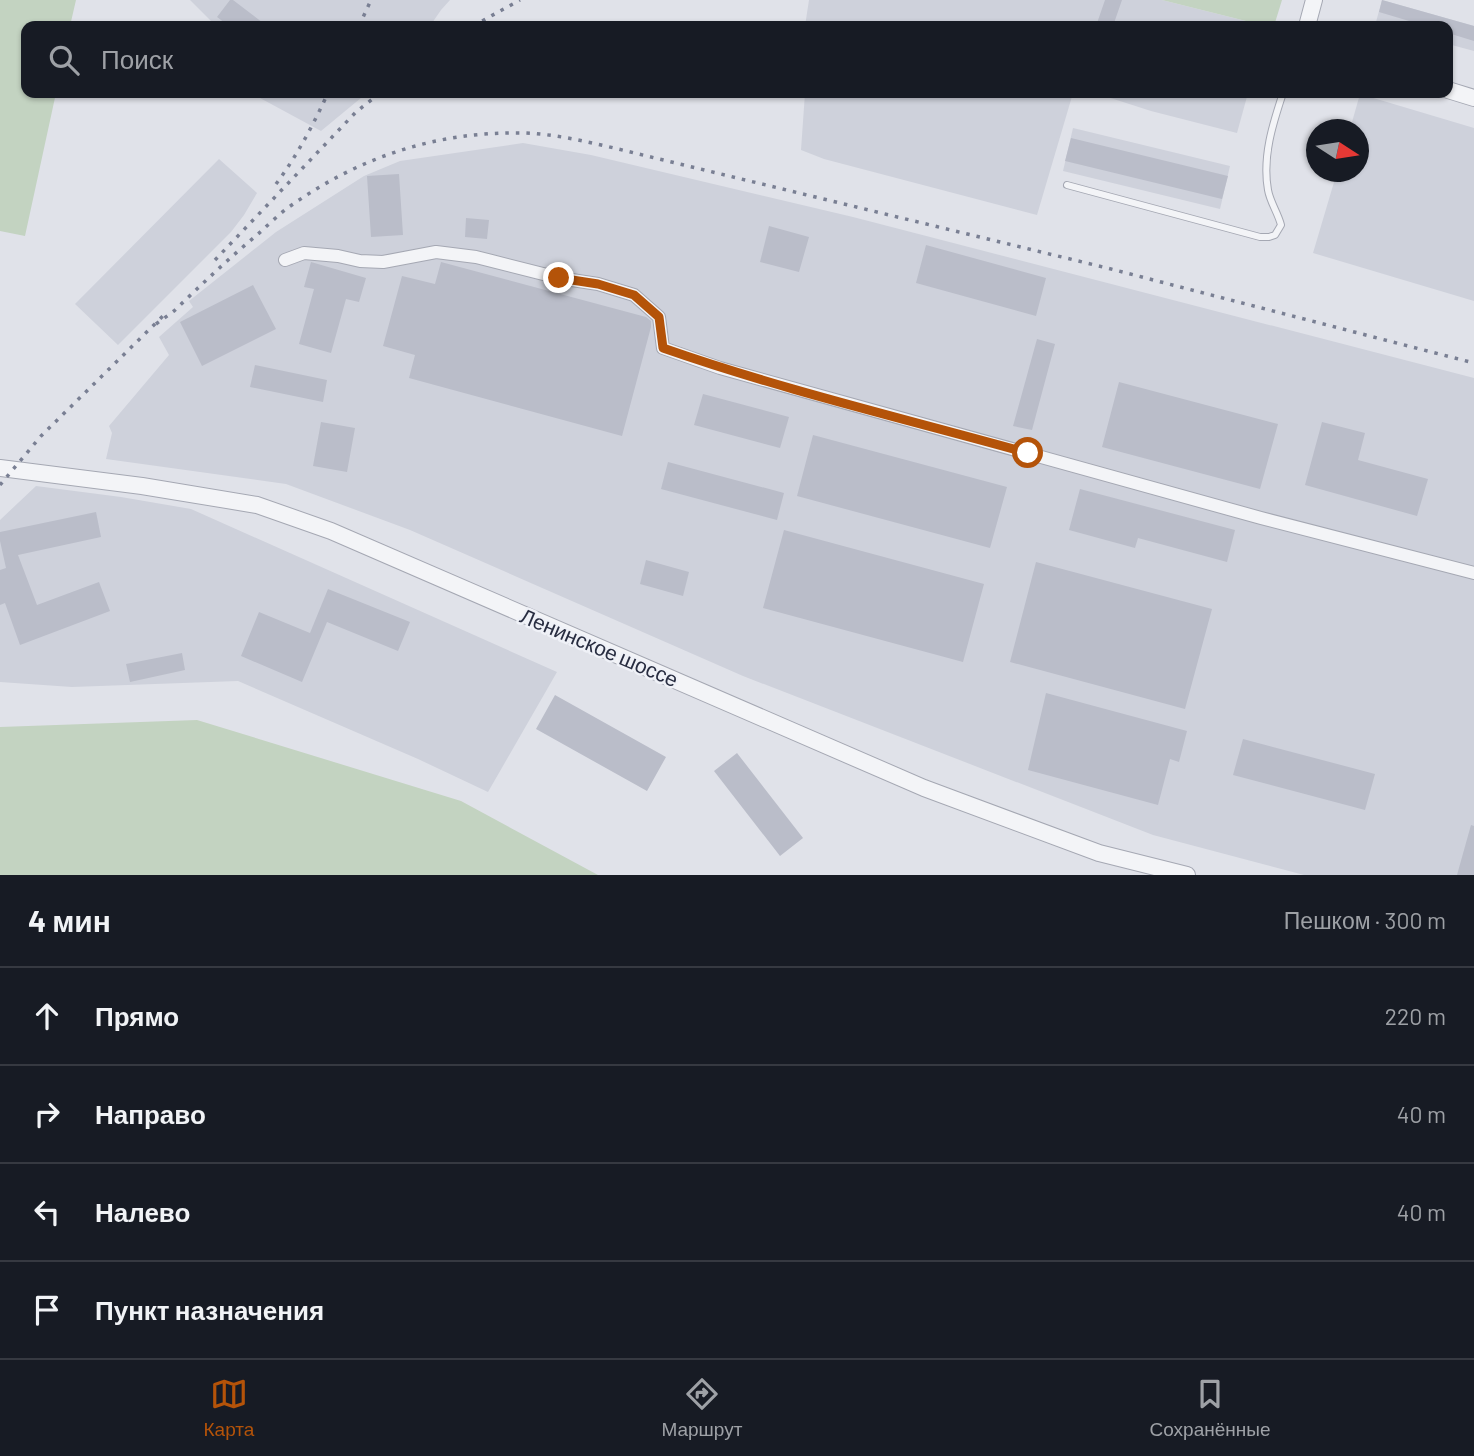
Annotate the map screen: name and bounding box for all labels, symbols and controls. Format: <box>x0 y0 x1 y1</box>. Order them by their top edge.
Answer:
search box <box>21 21 1453 98</box>
icon: search <box>45 41 83 79</box>
text: Поиск <box>101 43 173 74</box>
north arrow <box>1306 119 1369 182</box>
route end <box>543 262 574 293</box>
route start <box>1012 437 1043 468</box>
street label: Ленинское шоссе <box>517 602 682 691</box>
text: 4 мин <box>28 902 111 938</box>
text: Пешком · 300 m <box>1284 906 1446 934</box>
icon: ahead <box>28 997 66 1035</box>
text: Прямо <box>95 1000 179 1031</box>
text: 220 m <box>1385 1002 1446 1030</box>
icon: right <box>28 1095 66 1133</box>
text: Направо <box>95 1098 206 1129</box>
text: 40 m <box>1397 1100 1446 1128</box>
icon: left <box>28 1193 66 1231</box>
text: Налево <box>95 1196 190 1227</box>
text: 40 m <box>1397 1198 1446 1226</box>
icon: arrive <box>28 1291 66 1329</box>
text: Пункт назначения <box>95 1294 324 1325</box>
tab: Карта <box>204 1375 254 1441</box>
tab: Маршрут <box>661 1375 742 1441</box>
tab: Сохранённые <box>1149 1375 1270 1441</box>

